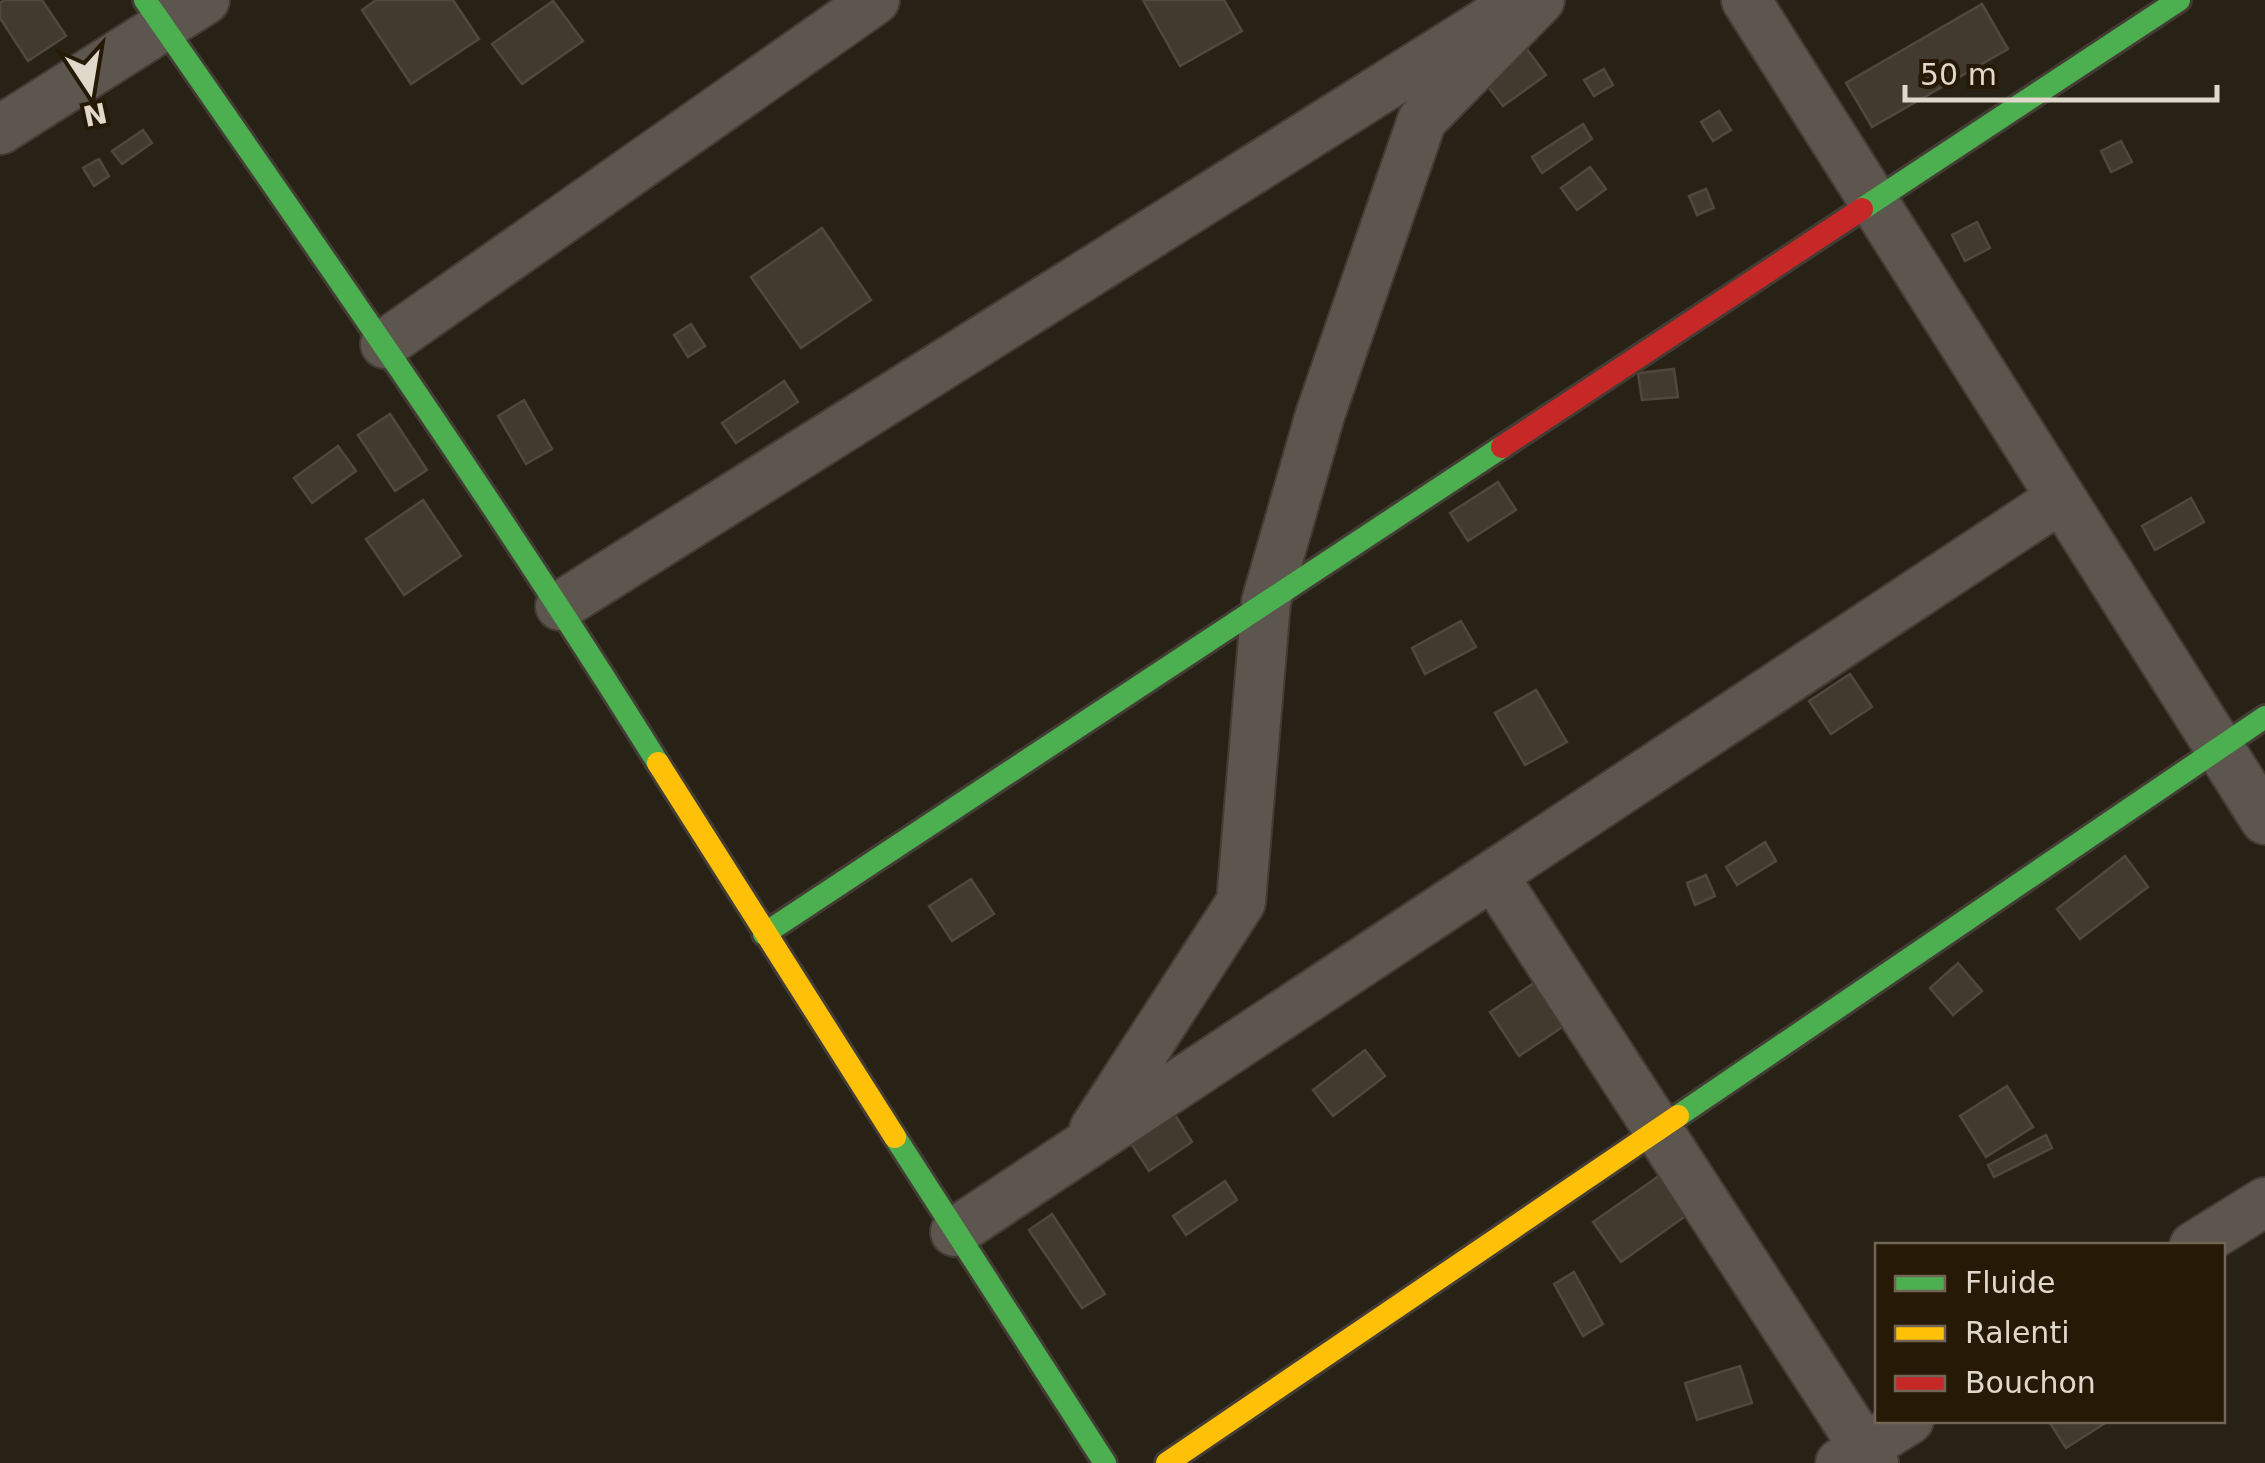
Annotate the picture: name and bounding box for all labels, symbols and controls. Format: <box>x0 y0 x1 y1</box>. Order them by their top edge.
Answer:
north arrow <box>40 40 140 140</box>
scale bar <box>1905 40 2218 102</box>
text: 50 m <box>1920 57 1997 92</box>
text: N <box>80 95 110 133</box>
legend <box>1875 1243 2225 1423</box>
text: Fluide <box>1965 1265 2055 1300</box>
text: Ralenti <box>1965 1315 2069 1350</box>
text: Bouchon <box>1965 1365 2096 1400</box>

